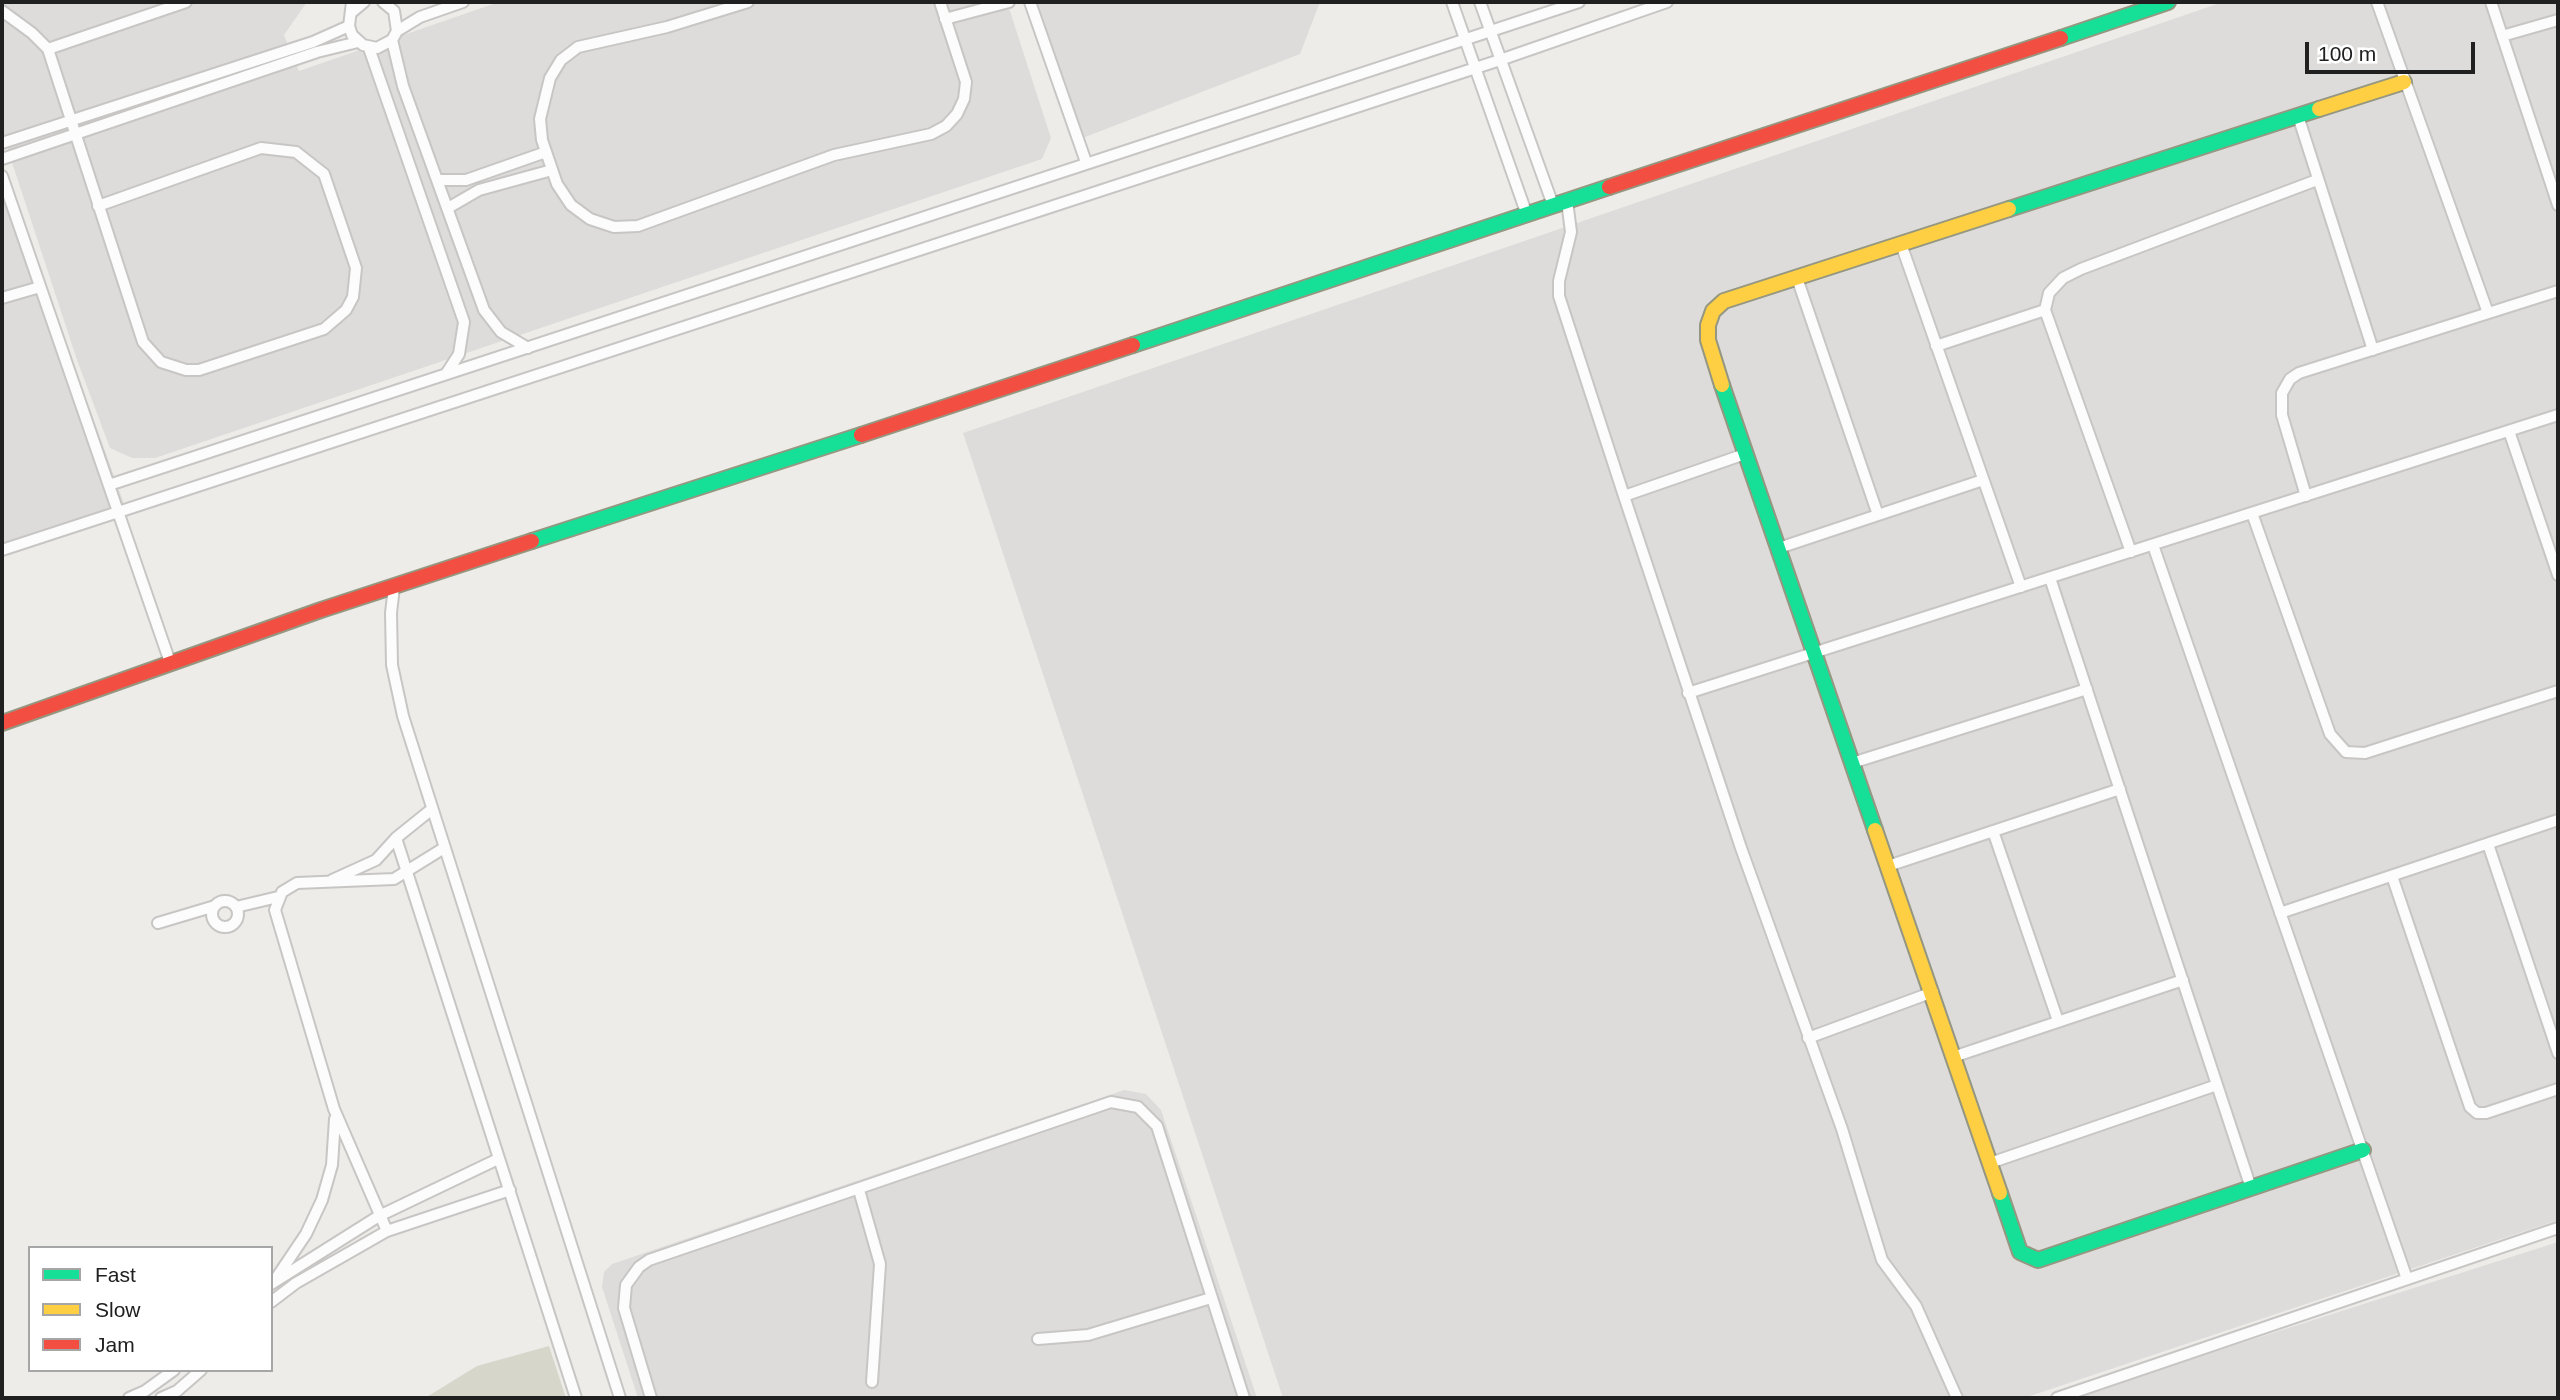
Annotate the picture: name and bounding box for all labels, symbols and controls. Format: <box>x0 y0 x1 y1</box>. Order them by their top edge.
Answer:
scale bar <box>2308 28 2478 72</box>
text: 100 m <box>2318 42 2376 65</box>
legend <box>28 1246 273 1372</box>
text: Fast <box>95 1263 136 1286</box>
text: Slow <box>95 1298 141 1321</box>
text: Jam <box>95 1333 135 1356</box>

